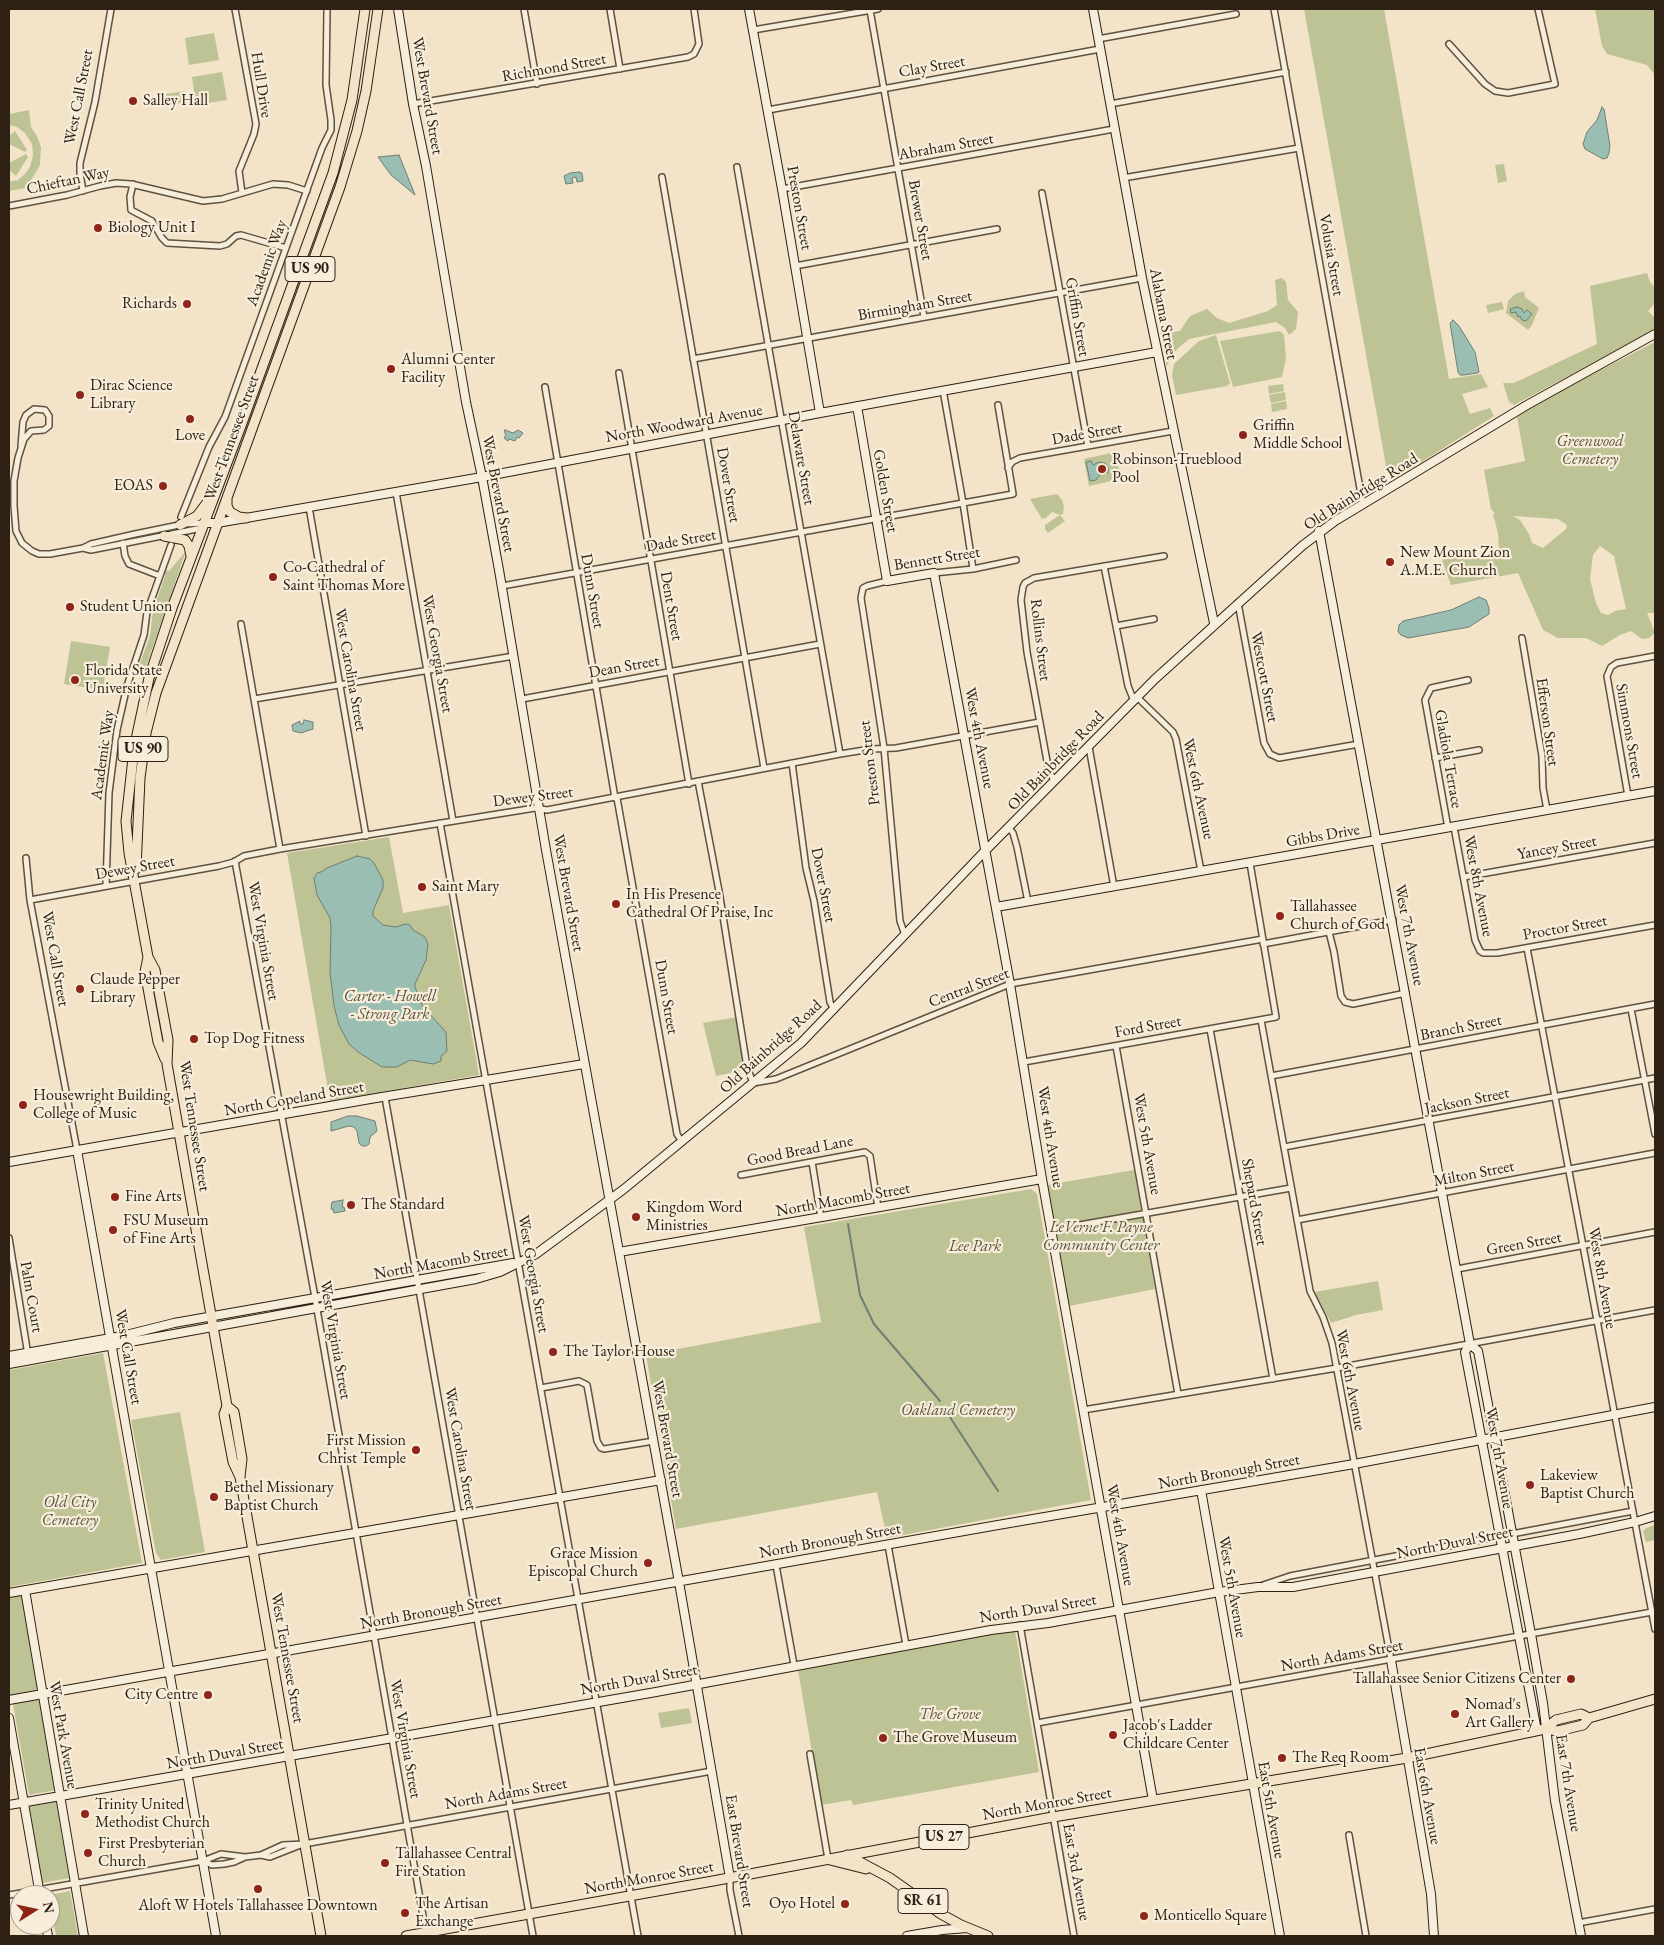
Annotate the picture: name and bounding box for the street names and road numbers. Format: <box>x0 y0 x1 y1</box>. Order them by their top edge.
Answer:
street label: West Brevard Street <box>407 36 447 156</box>
street label: West Call Street <box>60 48 98 146</box>
street label: Richmond Street <box>500 49 608 87</box>
street label: Hull Drive <box>246 51 276 119</box>
street label: Clay Street <box>897 52 967 82</box>
street label: Abraham Street <box>897 129 995 165</box>
street label: Chieftan Way <box>25 163 111 199</box>
street label: Preston Street <box>782 164 816 252</box>
street label: Brewer Street <box>903 178 937 262</box>
street label: Volusia Street <box>1314 212 1348 298</box>
street label: Academic Way <box>243 217 291 309</box>
road number: US 90 <box>285 256 335 282</box>
street label: Alabama Street <box>1145 267 1181 361</box>
street label: Griffin Street <box>1061 276 1093 358</box>
street label: Birmingham Street <box>856 286 974 326</box>
street label: West Tennessee Street <box>200 373 264 503</box>
street label: North Woodward Avenue <box>604 401 764 447</box>
street label: Delaware Street <box>783 409 819 507</box>
street label: Dade Street <box>1050 418 1124 450</box>
street label: West Brevard Street <box>477 434 519 554</box>
street label: Dover Street <box>712 446 744 524</box>
street label: Golden Street <box>868 448 902 534</box>
street label: Old Bainbridge Road <box>1300 449 1422 535</box>
street label: Dade Street <box>644 525 718 557</box>
street label: Bennett Street <box>892 543 982 575</box>
street label: Dunn Street <box>576 552 608 630</box>
street label: Dent Street <box>655 570 687 642</box>
street label: West Georgia Street <box>417 594 457 714</box>
street label: Rollins Street <box>1025 598 1055 682</box>
street label: West Carolina Street <box>330 607 370 733</box>
street label: Westcott Street <box>1246 630 1282 724</box>
street label: Dean Street <box>587 651 661 683</box>
street label: Efferson Street <box>1531 676 1563 768</box>
street label: Simmons Street <box>1611 682 1647 780</box>
street label: West 4th Avenue <box>960 686 998 790</box>
street label: Old Bainbridge Road <box>1004 707 1108 815</box>
street label: Gladiola Terrace <box>1430 708 1466 810</box>
street label: Academic Way <box>87 709 119 801</box>
street label: Preston Street <box>855 719 885 807</box>
road number: US 90 <box>118 736 168 762</box>
street label: West 6th Avenue <box>1178 737 1218 841</box>
street label: Dewey Street <box>492 783 574 811</box>
street label: Gibbs Drive <box>1285 820 1361 852</box>
street label: Yancey Street <box>1516 832 1598 864</box>
street label: West Brevard Street <box>548 833 588 953</box>
street label: West 8th Avenue <box>1459 834 1497 938</box>
street label: Dover Street <box>806 846 840 924</box>
street label: Dewey Street <box>94 852 176 884</box>
street label: West Virginia Street <box>243 880 283 1002</box>
street label: West 7th Avenue <box>1390 883 1428 987</box>
street label: West Call Street <box>37 910 73 1008</box>
street label: Proctor Street <box>1521 911 1609 945</box>
street label: Dunn Street <box>650 958 682 1036</box>
street label: Central Street <box>926 964 1012 1012</box>
street label: Old Bainbridge Road <box>716 996 826 1098</box>
street label: Branch Street <box>1419 1011 1503 1045</box>
street label: Ford Street <box>1113 1012 1183 1042</box>
street label: West Tennessee Street <box>174 1059 214 1193</box>
street label: North Copeland Street <box>223 1077 365 1121</box>
street label: Jackson Street <box>1423 1083 1511 1119</box>
street label: West 4th Avenue <box>1032 1085 1068 1189</box>
street label: West 5th Avenue <box>1129 1092 1165 1196</box>
street label: Good Bread Lane <box>745 1131 855 1171</box>
street label: Shepard Street <box>1237 1157 1271 1247</box>
street label: Milton Street <box>1432 1157 1516 1191</box>
street label: North Macomb Street <box>774 1179 912 1221</box>
street label: West Georgia Street <box>513 1214 553 1334</box>
street label: West 8th Avenue <box>1584 1226 1620 1330</box>
street label: Green Street <box>1485 1228 1563 1260</box>
street label: North Macomb Street <box>372 1242 510 1284</box>
street label: Palm Court <box>15 1260 47 1334</box>
street label: West Virginia Street <box>315 1279 355 1401</box>
street label: West Call Street <box>110 1308 146 1406</box>
street label: West 6th Avenue <box>1331 1328 1369 1432</box>
street label: West Brevard Street <box>647 1379 687 1499</box>
street label: West Carolina Street <box>440 1386 480 1512</box>
street label: West 7th Avenue <box>1481 1406 1517 1510</box>
street label: North Bronough Street <box>1157 1450 1301 1494</box>
street label: West 4th Avenue <box>1102 1483 1138 1587</box>
street label: North Bronough Street <box>758 1519 902 1563</box>
street label: North Duval Street <box>1395 1522 1515 1564</box>
street label: West 5th Avenue <box>1214 1535 1250 1639</box>
street label: North Bronough Street <box>359 1590 503 1634</box>
street label: North Duval Street <box>978 1590 1098 1628</box>
street label: West Tennessee Street <box>266 1591 308 1725</box>
street label: North Adams Street <box>1279 1636 1405 1676</box>
street label: North Duval Street <box>579 1660 699 1700</box>
street label: West Virginia Street <box>385 1678 425 1800</box>
street label: West Park Avenue <box>44 1680 82 1790</box>
street label: East 7th Avenue <box>1551 1733 1585 1833</box>
street label: North Duval Street <box>165 1734 285 1774</box>
street label: East 6th Avenue <box>1409 1746 1445 1846</box>
street label: East 5th Avenue <box>1253 1760 1289 1860</box>
street label: North Adams Street <box>443 1774 569 1814</box>
street label: North Monroe Street <box>981 1783 1113 1825</box>
street label: East Brevard Street <box>721 1793 757 1909</box>
street label: East 3rd Avenue <box>1058 1822 1094 1922</box>
road number: US 27 <box>919 1824 969 1850</box>
street label: North Monroe Street <box>583 1857 715 1899</box>
road number: SR 61 <box>898 1888 948 1914</box>

